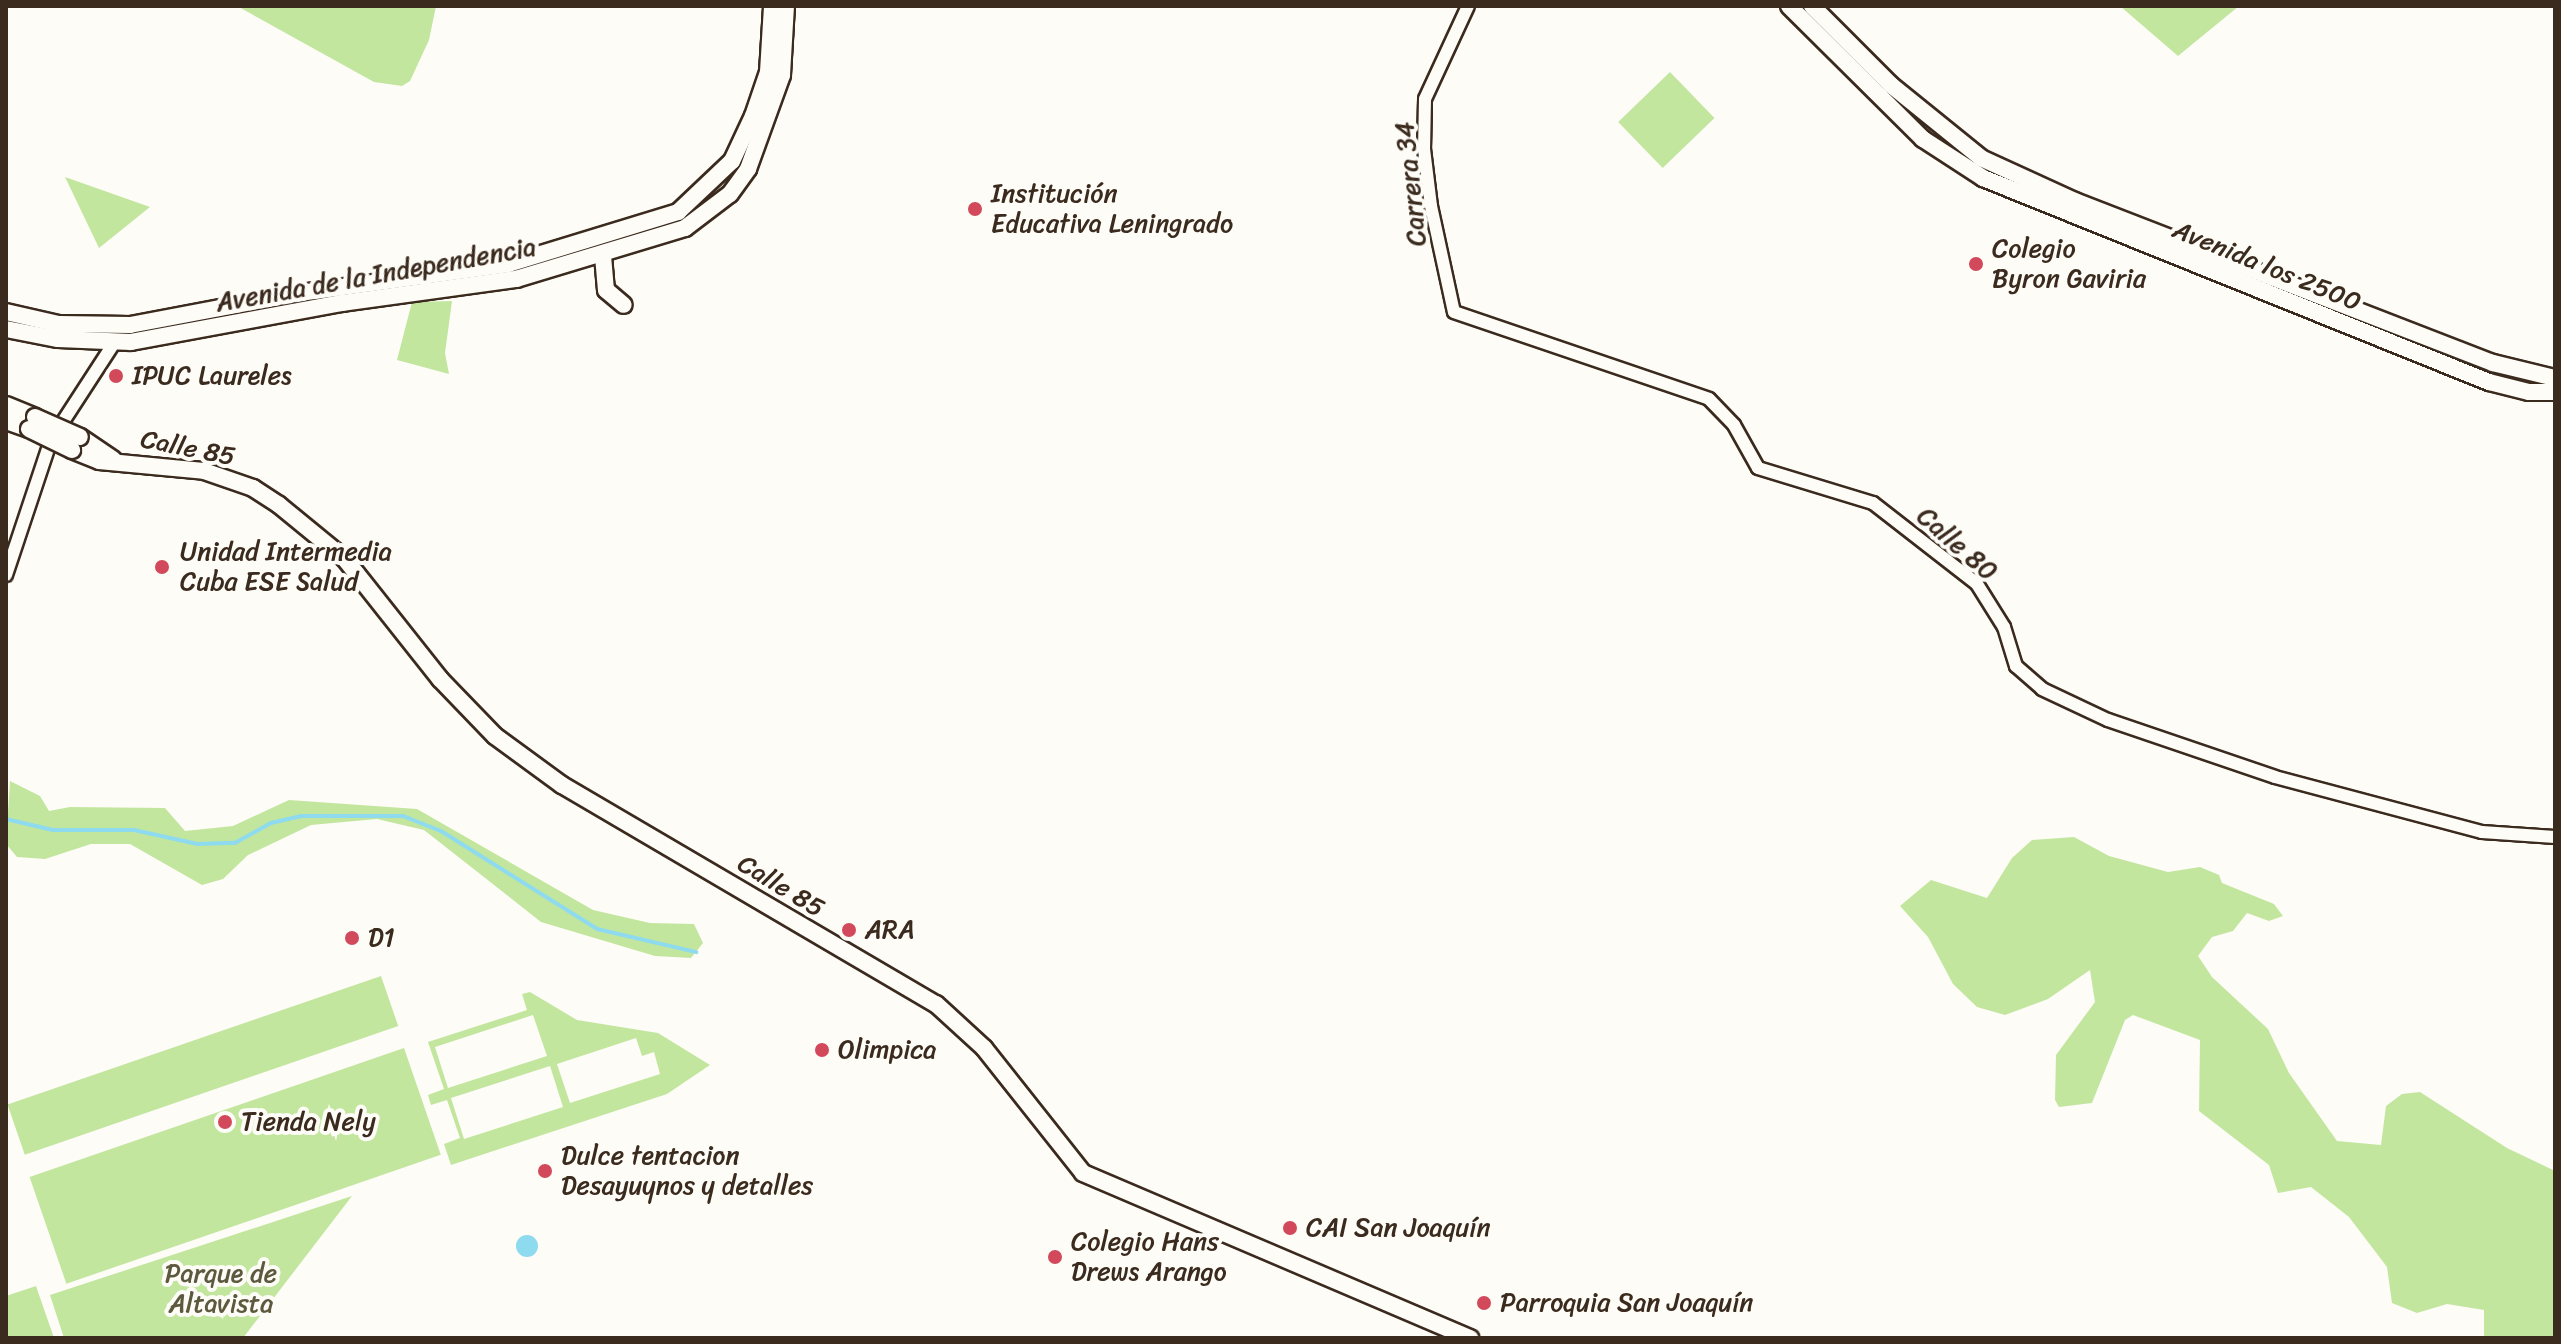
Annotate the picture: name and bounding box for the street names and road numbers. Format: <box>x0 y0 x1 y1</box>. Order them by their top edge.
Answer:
street label: Carrera 34 <box>1389 120 1433 248</box>
street label: Avenida los 2500 <box>2168 214 2366 318</box>
street label: Avenida de la Independencia <box>214 231 538 319</box>
street label: Calle 85 <box>138 424 238 472</box>
street label: Calle 80 <box>1910 501 2004 587</box>
street label: Calle 85 <box>732 848 830 924</box>

